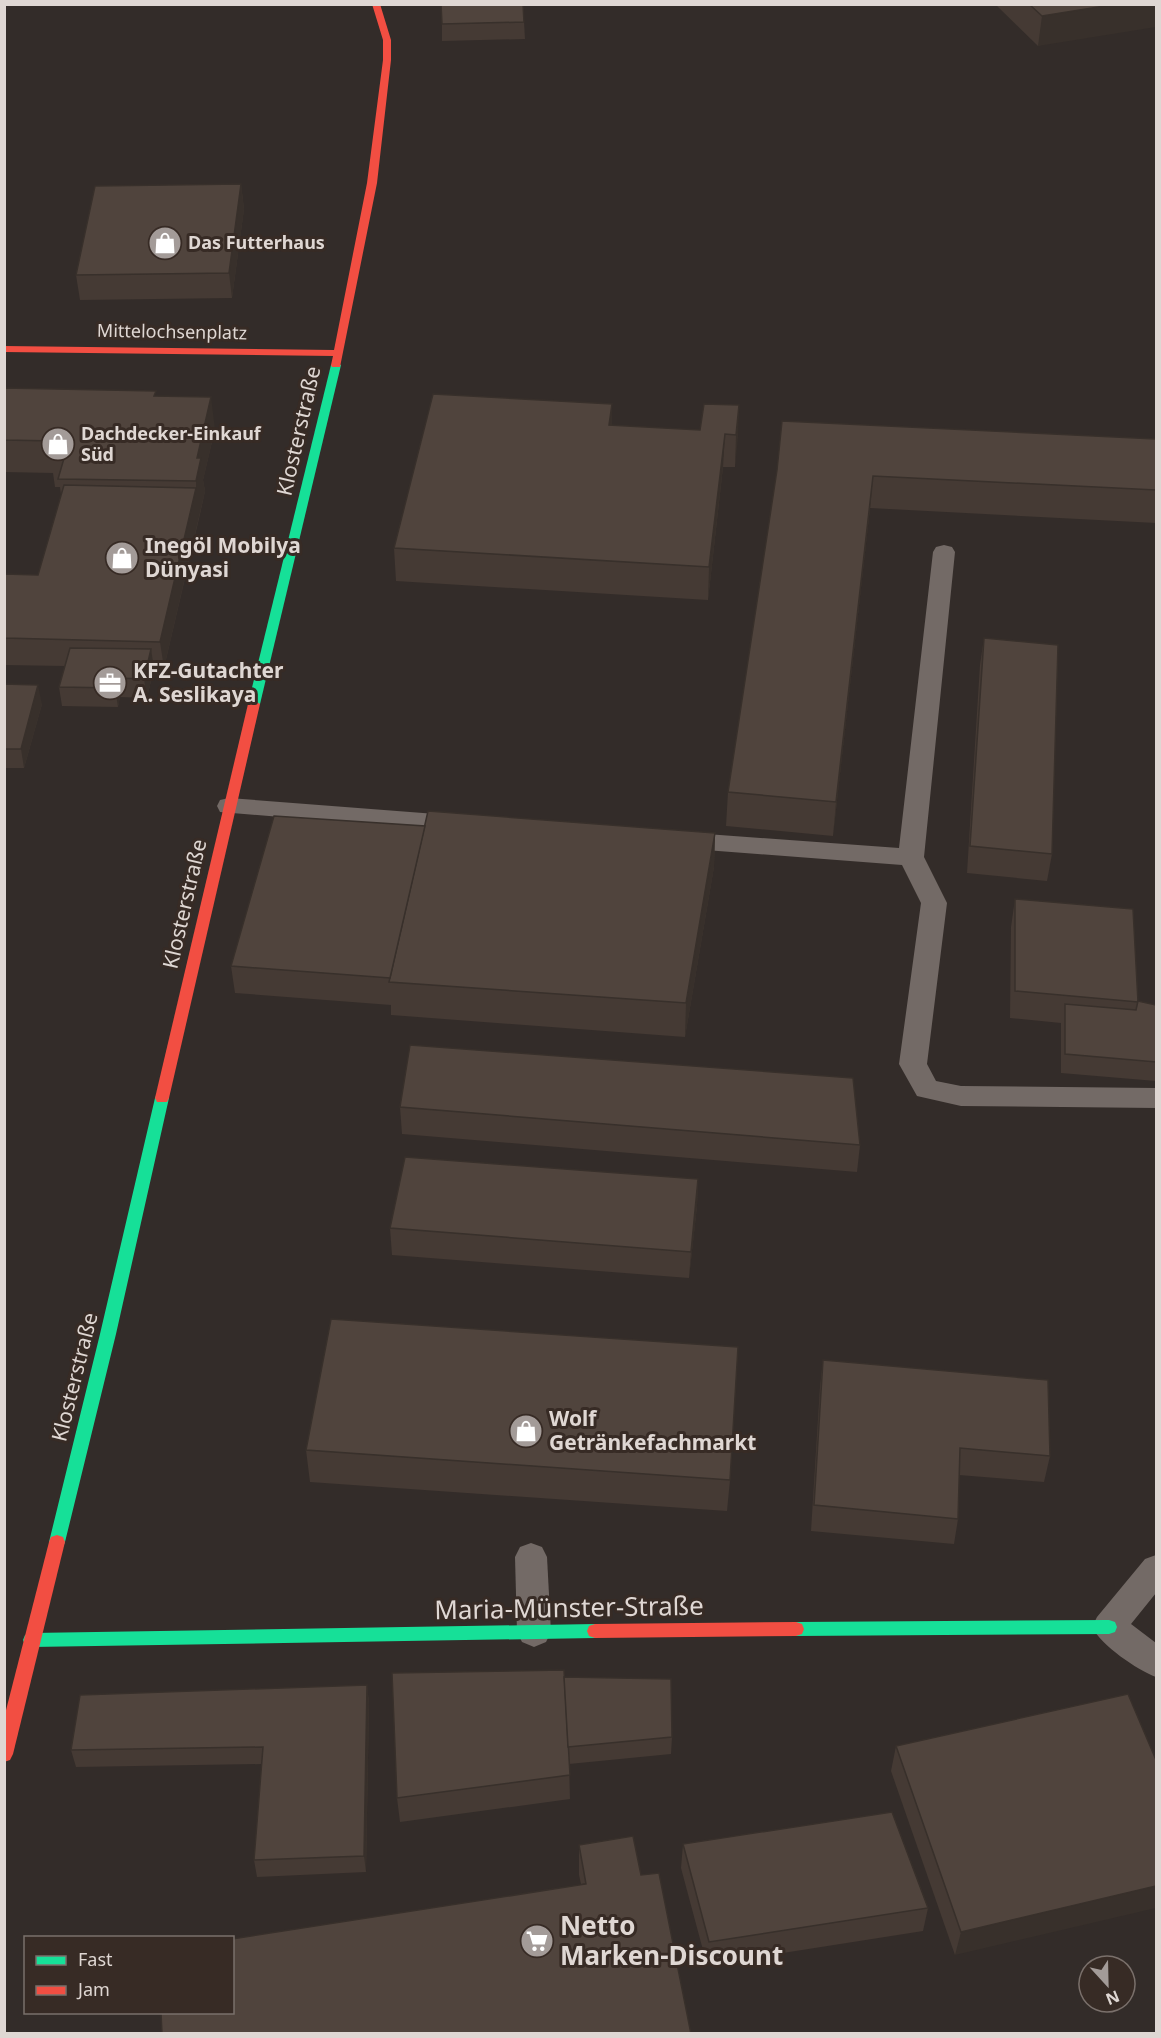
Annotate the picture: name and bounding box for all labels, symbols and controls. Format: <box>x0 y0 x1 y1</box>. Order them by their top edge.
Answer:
shop icon: Das Futterhaus <box>147 225 183 261</box>
place label: Das Futterhaus <box>188 230 325 254</box>
street label: Mittelochsenplatz <box>97 318 247 344</box>
street label: Klosterstraße <box>270 363 327 498</box>
place label: Dachdecker-Einkauf Süd <box>81 421 262 466</box>
shop icon: Dachdecker-Einkauf Süd <box>40 426 76 462</box>
place label: Inegöl Mobilya Dünyasi <box>145 531 301 583</box>
shop icon: Inegöl Mobilya Dünyasi <box>104 540 140 576</box>
place label: KFZ-Gutachter A. Seslikaya <box>133 656 284 708</box>
office icon: KFZ-Gutachter A. Seslikaya <box>92 665 128 701</box>
street label: Klosterstraße <box>156 836 213 971</box>
street label: Klosterstraße <box>44 1309 104 1444</box>
place label: Wolf Getränkefachmarkt <box>549 1404 756 1456</box>
shop icon: Wolf Getränkefachmarkt <box>508 1413 544 1449</box>
street label: Maria-Münster-Straße <box>434 1587 704 1627</box>
place label: Netto Marken-Discount <box>560 1907 783 1973</box>
supermarket icon: Netto Marken-Discount <box>519 1923 555 1959</box>
legend <box>24 1936 234 2014</box>
text: Fast <box>78 1947 113 1971</box>
north arrow <box>1077 1954 1137 2014</box>
text: Jam <box>76 1977 110 2001</box>
text: N <box>1102 1985 1123 2011</box>

